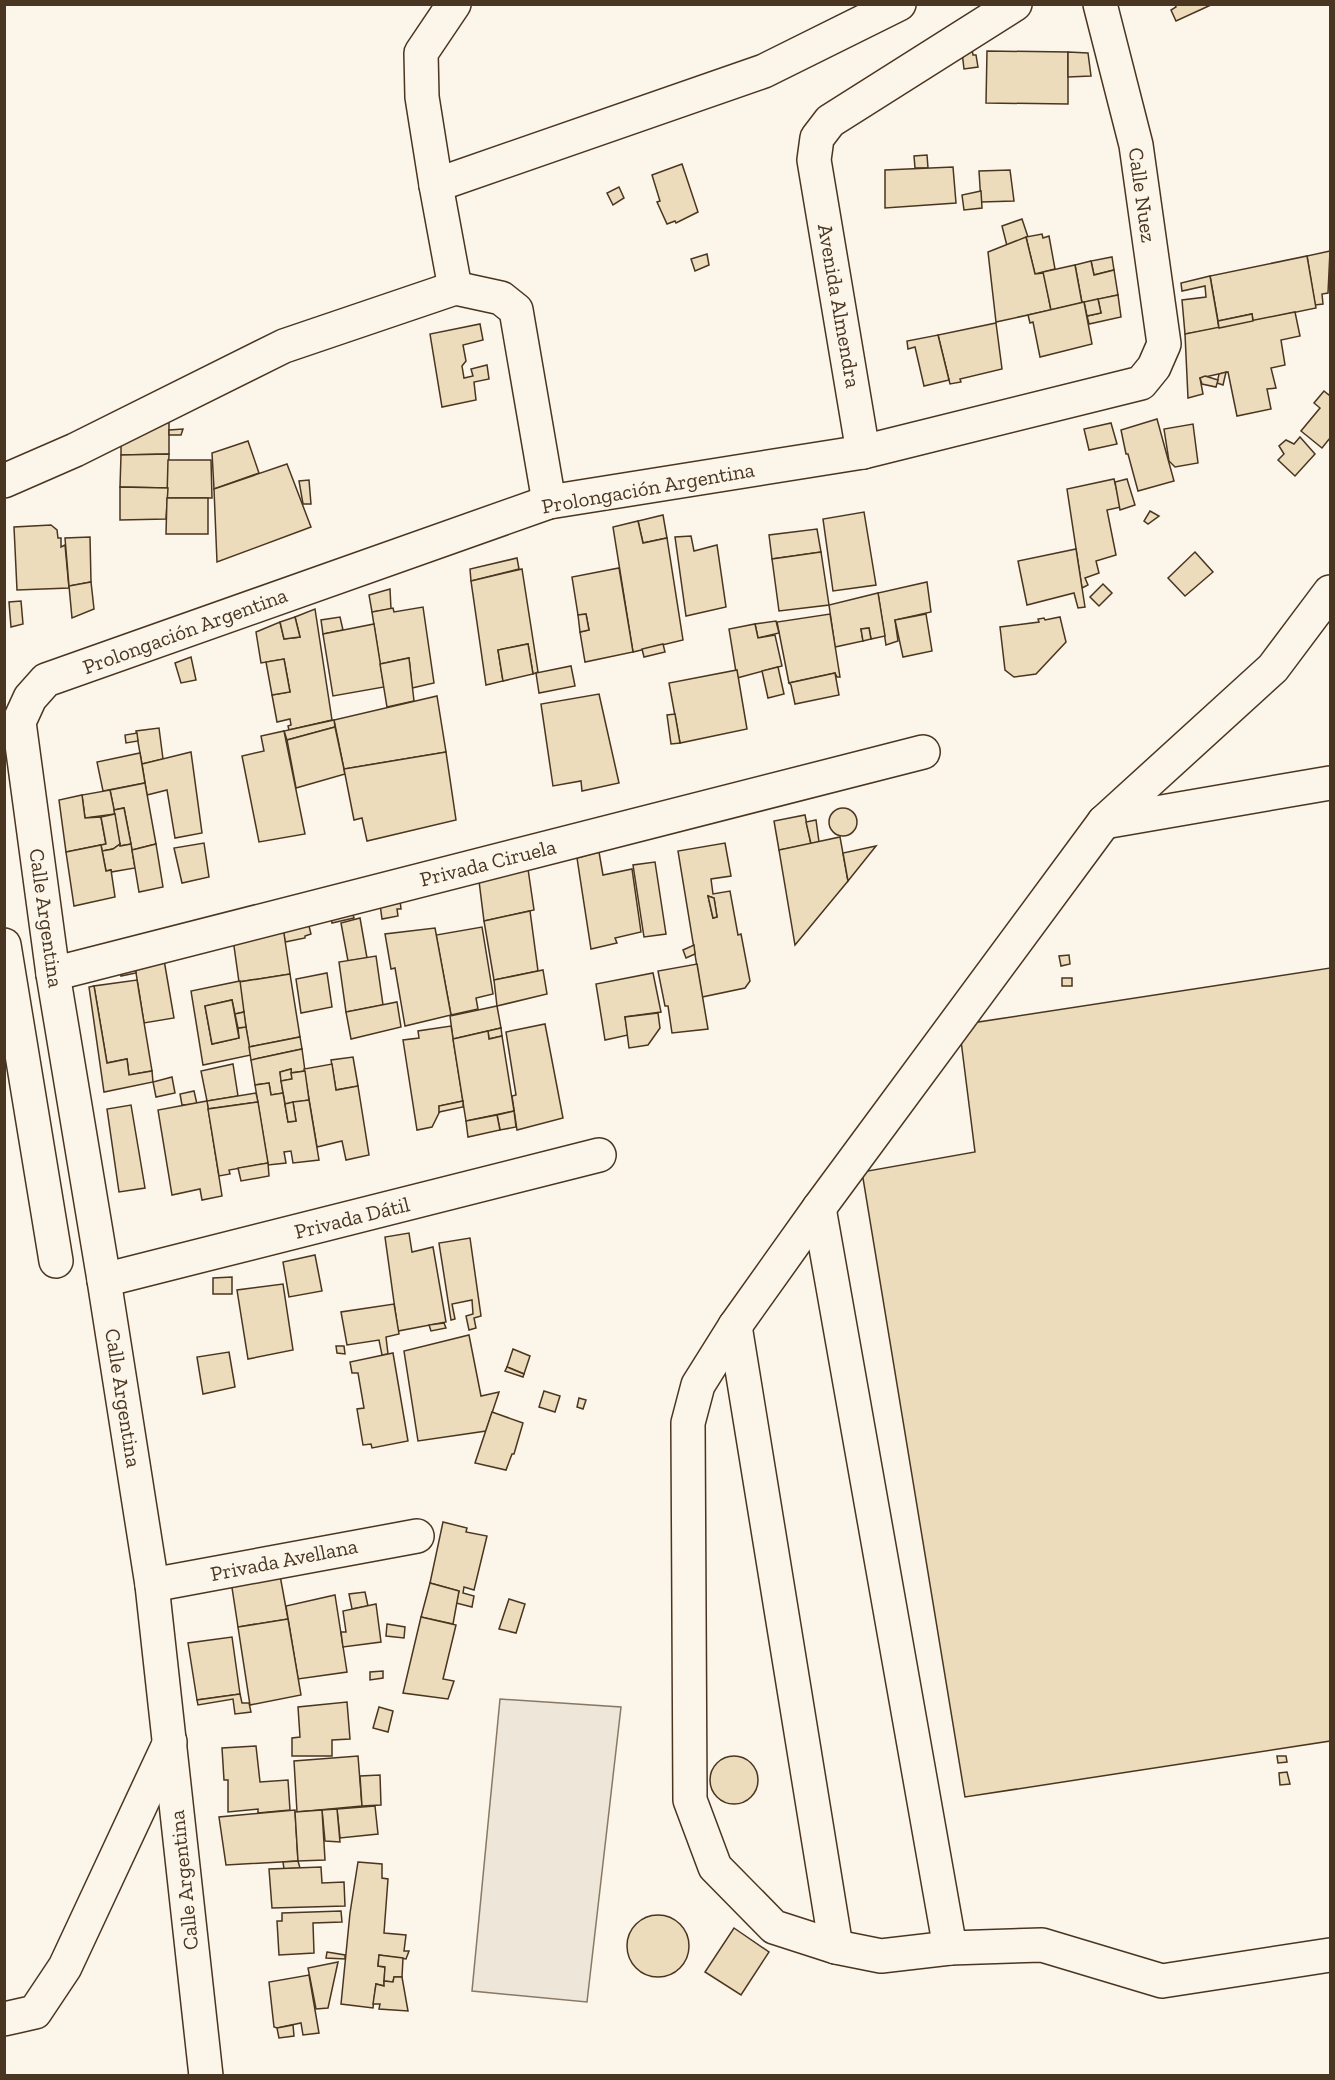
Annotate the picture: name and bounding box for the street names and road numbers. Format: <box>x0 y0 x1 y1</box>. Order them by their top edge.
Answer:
street label: Calle Nuez <box>1123 146 1162 244</box>
street label: Avenida Almendra <box>813 222 866 390</box>
street label: Prolongación Argentina <box>539 456 756 519</box>
street label: Prolongación Argentina <box>79 582 291 679</box>
street label: Privada Ciruela <box>417 834 559 892</box>
street label: Calle Argentina <box>24 847 69 989</box>
street label: Privada Dátil <box>292 1191 412 1244</box>
street label: Calle Argentina <box>100 1327 147 1469</box>
street label: Privada Avellana <box>208 1533 360 1586</box>
street label: Calle Argentina <box>164 1809 203 1951</box>

